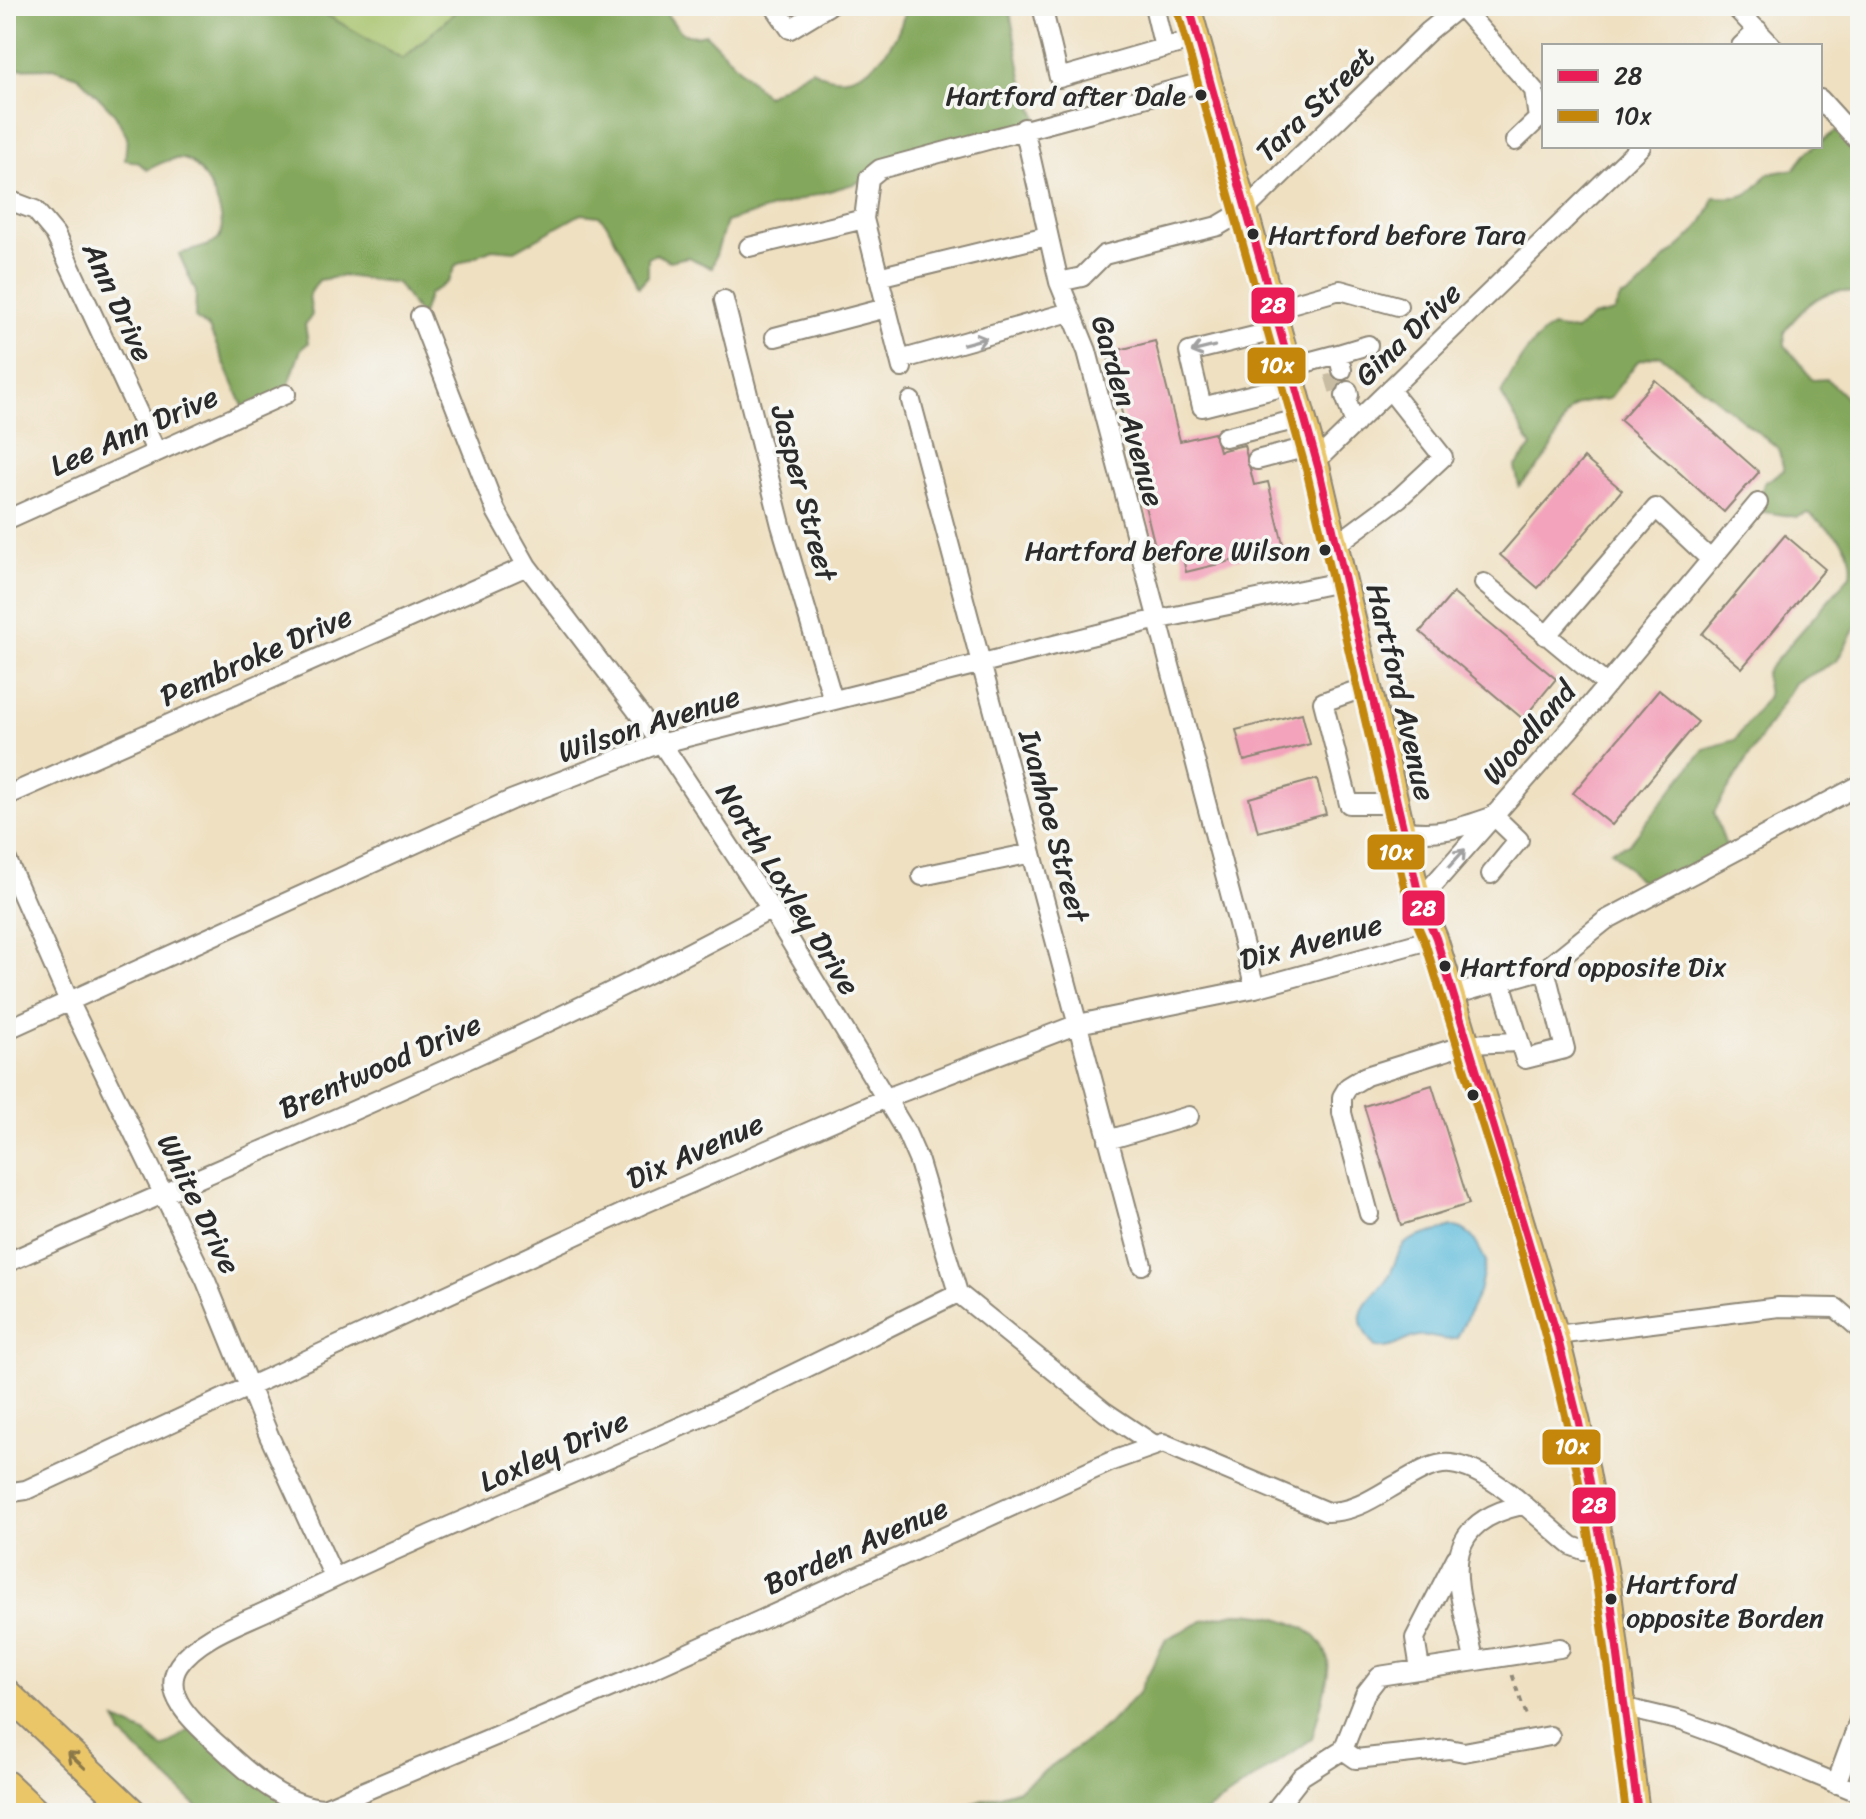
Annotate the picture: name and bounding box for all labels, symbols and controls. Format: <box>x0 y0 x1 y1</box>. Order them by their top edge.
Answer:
street label: Tara Street <box>1242 32 1388 176</box>
legend <box>1542 44 1822 148</box>
text: 28 <box>1614 55 1642 97</box>
place label: Hartford after Dale <box>945 71 1186 120</box>
marker: Hartford after Dale <box>1193 87 1209 103</box>
text: 10x <box>1614 95 1652 137</box>
place label: Hartford before Tara <box>1268 210 1526 259</box>
marker: Hartford before Tara <box>1245 226 1261 242</box>
street label: Ann Drive <box>66 232 169 371</box>
street label: Gina Drive <box>1341 268 1475 400</box>
line badge: 28 <box>1250 286 1296 325</box>
text: 28 <box>1259 286 1287 325</box>
street label: Garden Avenue <box>1075 309 1181 513</box>
one-way arrow <box>962 332 988 347</box>
one-way arrow <box>1191 342 1217 357</box>
line badge: 10x <box>1246 346 1307 385</box>
text: 10x <box>1260 346 1295 385</box>
street label: Lee Ann Drive <box>41 370 227 492</box>
street label: Jasper Street <box>754 398 854 589</box>
place label: Hartford before Wilson <box>1025 526 1310 575</box>
marker: Hartford before Wilson <box>1317 542 1333 558</box>
street label: Hartford Avenue <box>1350 578 1452 806</box>
street label: Pembroke Drive <box>151 589 361 723</box>
street label: Woodland <box>1468 666 1592 798</box>
street label: Wilson Avenue <box>551 669 747 779</box>
street label: Ivanhoe Street <box>1002 723 1106 930</box>
street label: North Loxley Drive <box>701 771 875 1007</box>
line badge: 10x <box>1366 833 1426 871</box>
text: 10x <box>1379 833 1414 872</box>
one-way arrow <box>1448 849 1466 869</box>
line badge: 28 <box>1401 889 1446 927</box>
text: 28 <box>1409 889 1437 928</box>
street label: Dix Avenue <box>1233 897 1389 987</box>
place label: Hartford opposite Dix <box>1460 942 1727 991</box>
marker: Hartford opposite Dix <box>1437 958 1453 974</box>
street label: Brentwood Drive <box>270 997 490 1135</box>
unlabelled marker <box>1465 1087 1481 1103</box>
street label: Dix Avenue <box>617 1097 773 1205</box>
street label: White Drive <box>142 1124 256 1284</box>
street label: Loxley Drive <box>470 1394 638 1508</box>
text: 10x <box>1555 1427 1590 1466</box>
line badge: 10x <box>1541 1428 1602 1466</box>
street label: Borden Avenue <box>755 1481 957 1611</box>
line badge: 28 <box>1571 1486 1617 1525</box>
text: 28 <box>1580 1486 1608 1525</box>
place label: Hartford opposite Borden <box>1626 1559 1824 1642</box>
marker: Hartford opposite Borden <box>1603 1591 1619 1607</box>
one-way arrow <box>66 1751 86 1770</box>

